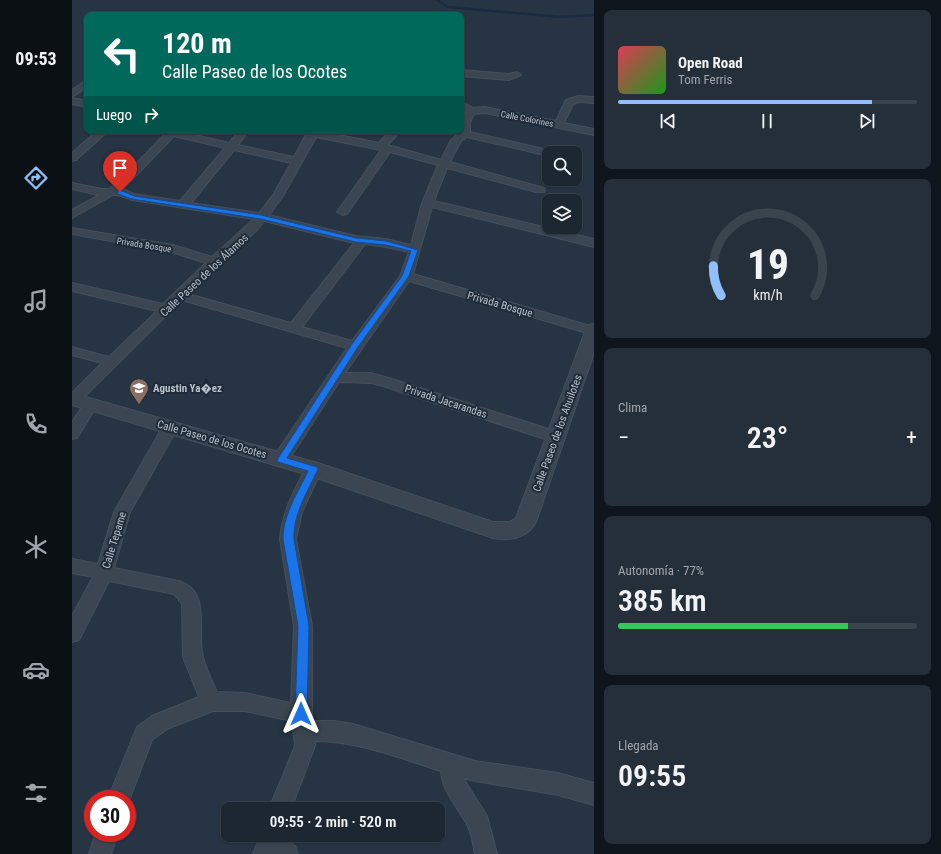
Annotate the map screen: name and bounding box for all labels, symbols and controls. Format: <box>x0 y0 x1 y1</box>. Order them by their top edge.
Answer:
text: 120 m <box>162 27 232 60</box>
icon: left <box>96 28 148 80</box>
text: 09:53 <box>15 48 57 69</box>
text: Open Road <box>678 54 743 72</box>
text: Calle Paseo de los Ocotes <box>162 61 347 82</box>
text: Tom Ferris <box>678 72 732 87</box>
icon: right <box>140 104 162 126</box>
text: Luego <box>96 106 132 124</box>
street label: Calle Colorines <box>500 109 554 129</box>
icon: previous <box>657 110 679 132</box>
icon: pause <box>756 110 778 132</box>
icon: next <box>856 110 878 132</box>
map controls <box>542 146 582 234</box>
button: search <box>542 146 582 186</box>
pin <box>103 151 137 192</box>
icon: arrive <box>109 157 131 179</box>
icon: directions <box>22 164 50 192</box>
button: layers <box>542 194 582 234</box>
street label: Calle Paseo de los Álamos <box>158 231 251 319</box>
street label: Privada Bosque <box>116 236 172 254</box>
text: 19 <box>746 240 789 289</box>
icon: music <box>22 287 50 315</box>
text: km/h <box>753 287 782 303</box>
street label: Privada Bosque <box>466 289 534 320</box>
street label: Calle Paseo de los Ahuilotes <box>530 373 585 493</box>
school or university icon: Agustin Ya�ez <box>128 377 150 405</box>
place label: Agustin Ya�ez <box>153 380 222 395</box>
street label: Privada Jacarandas <box>403 382 489 421</box>
text: Clima <box>618 400 647 415</box>
icon: phone <box>22 410 50 438</box>
street label: Calle Paseo de los Ocotes <box>156 418 268 461</box>
text: 23° <box>747 420 788 455</box>
text: − <box>618 425 629 450</box>
text: + <box>906 425 917 450</box>
street label: Calle Tepame <box>100 510 129 570</box>
icon: climate <box>22 533 50 561</box>
text: Autonomía · 77% <box>618 563 704 578</box>
text: 385 km <box>618 583 707 618</box>
icon: car <box>22 656 50 684</box>
position arrow <box>280 693 322 735</box>
text: Llegada <box>618 738 659 753</box>
text: 09:55 <box>618 758 686 793</box>
icon: filters <box>22 779 50 807</box>
speed limit sign: 30 <box>84 790 136 842</box>
text: 09:55 · 2 min · 520 m <box>270 813 396 831</box>

